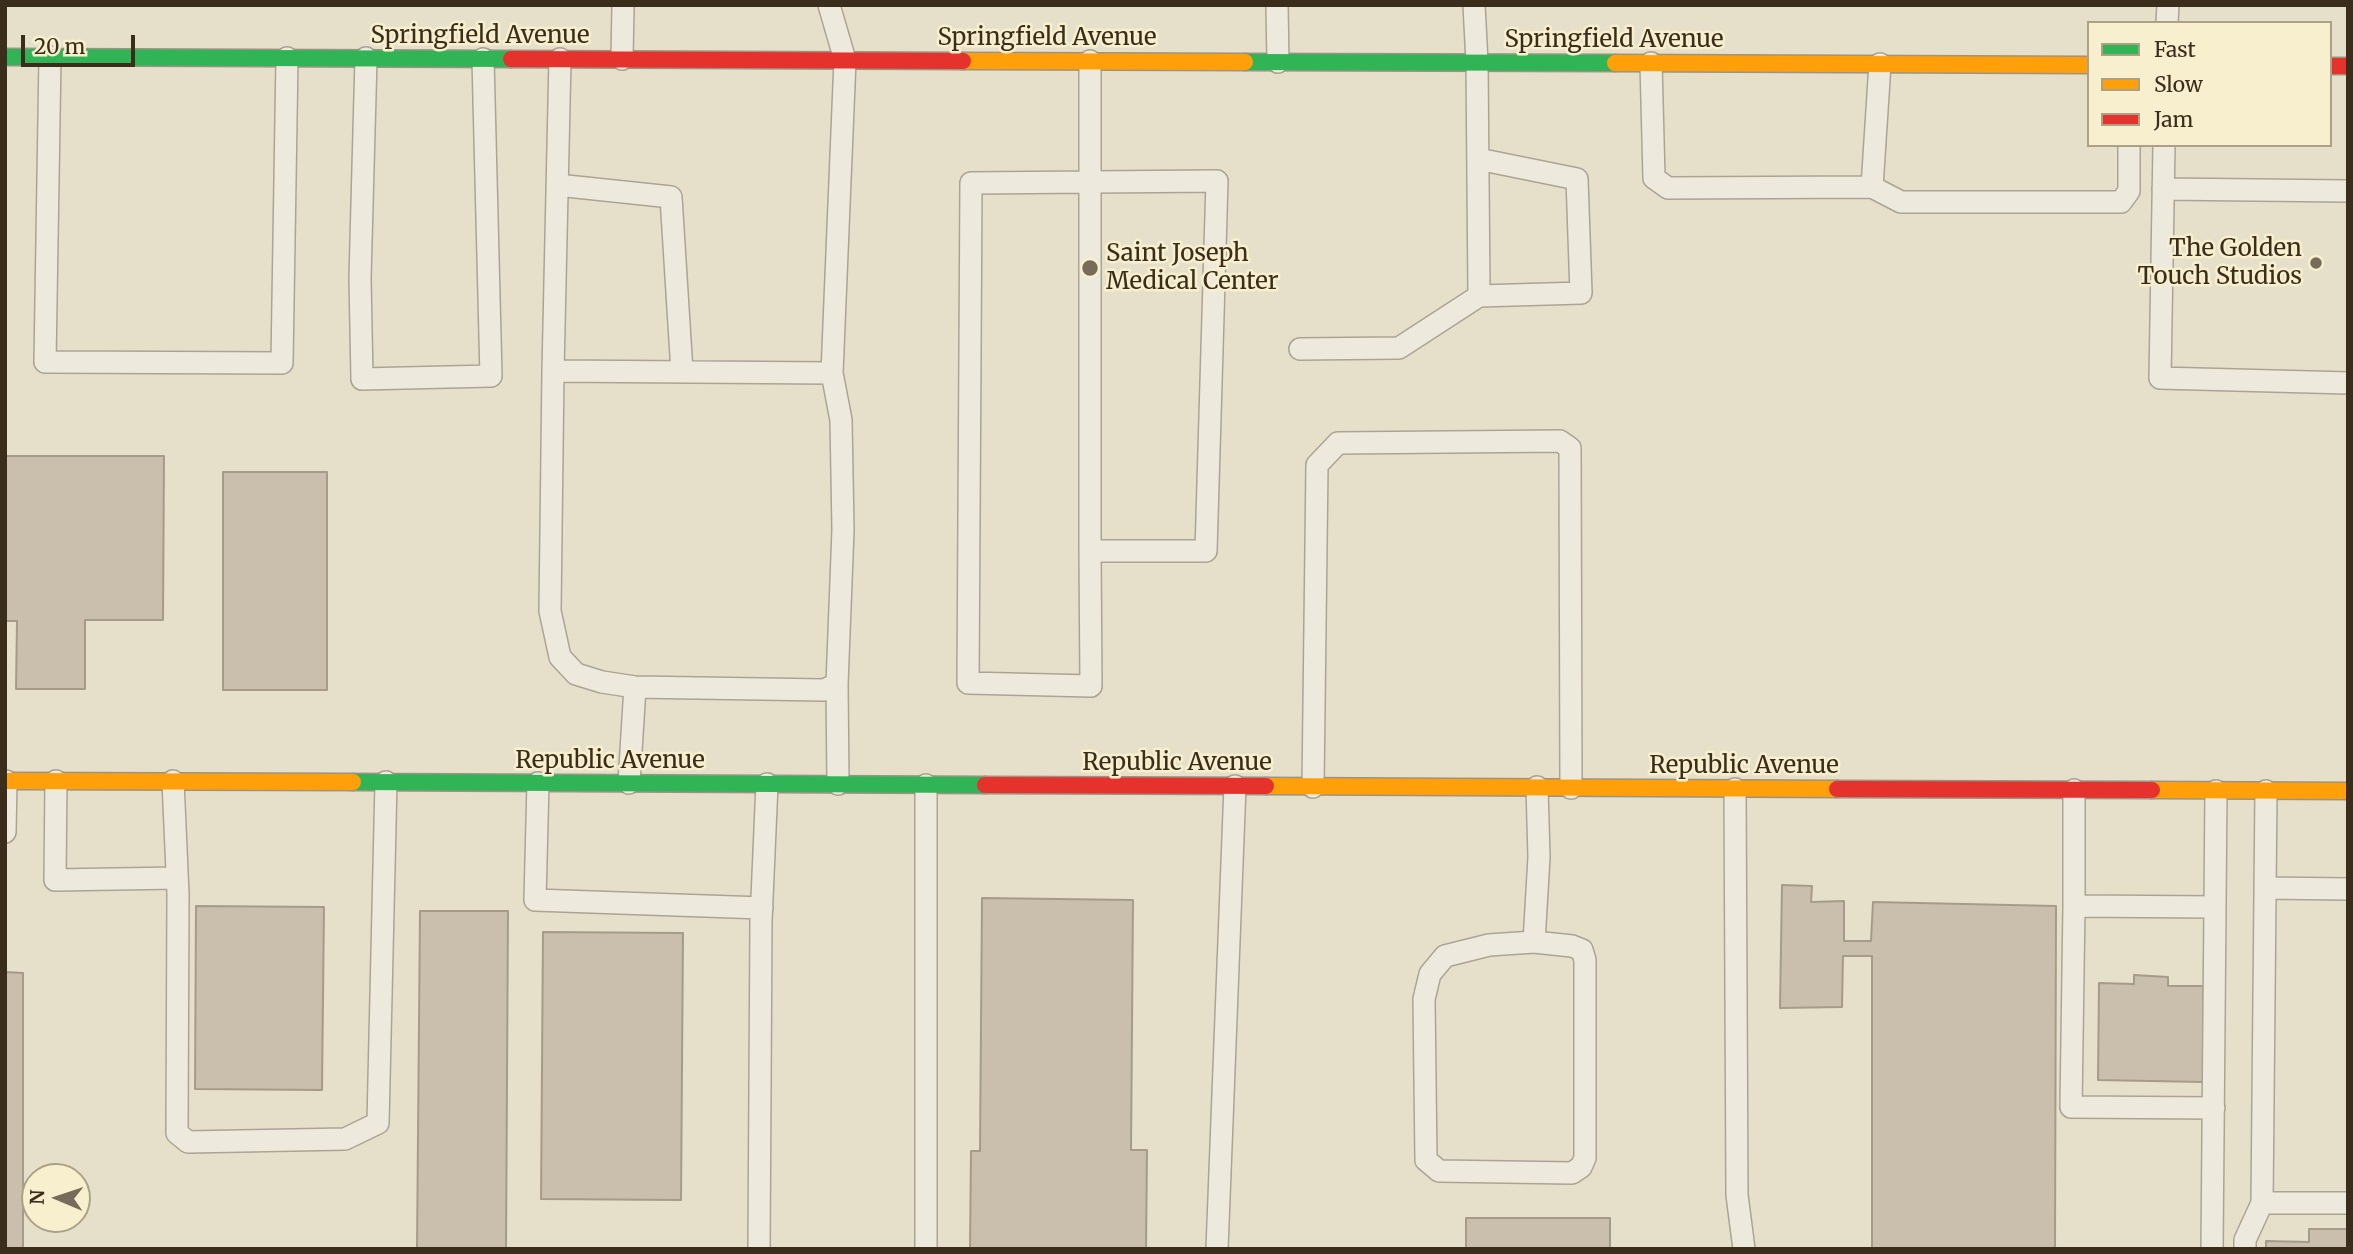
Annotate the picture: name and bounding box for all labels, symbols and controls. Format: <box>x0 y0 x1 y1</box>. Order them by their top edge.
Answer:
scale bar <box>24 21 138 65</box>
legend <box>2087 21 2332 147</box>
street label: Springfield Avenue <box>370 22 590 50</box>
street label: Springfield Avenue <box>937 24 1157 52</box>
street label: Springfield Avenue <box>1504 26 1724 54</box>
text: 20 m <box>34 33 85 60</box>
text: Fast <box>2154 36 2196 63</box>
text: Slow <box>2154 71 2203 98</box>
text: Jam <box>2154 106 2193 133</box>
place label: The Golden Touch Studios <box>2138 235 2302 291</box>
place label: Saint Joseph Medical Center <box>1106 240 1278 296</box>
marker: The Golden Touch Studios <box>2308 255 2324 271</box>
marker: Saint Joseph Medical Center <box>1080 258 1100 278</box>
street label: Republic Avenue <box>515 747 705 775</box>
street label: Republic Avenue <box>1082 749 1272 777</box>
street label: Republic Avenue <box>1649 752 1839 780</box>
north arrow <box>21 1163 91 1233</box>
text: N <box>25 1189 49 1205</box>

